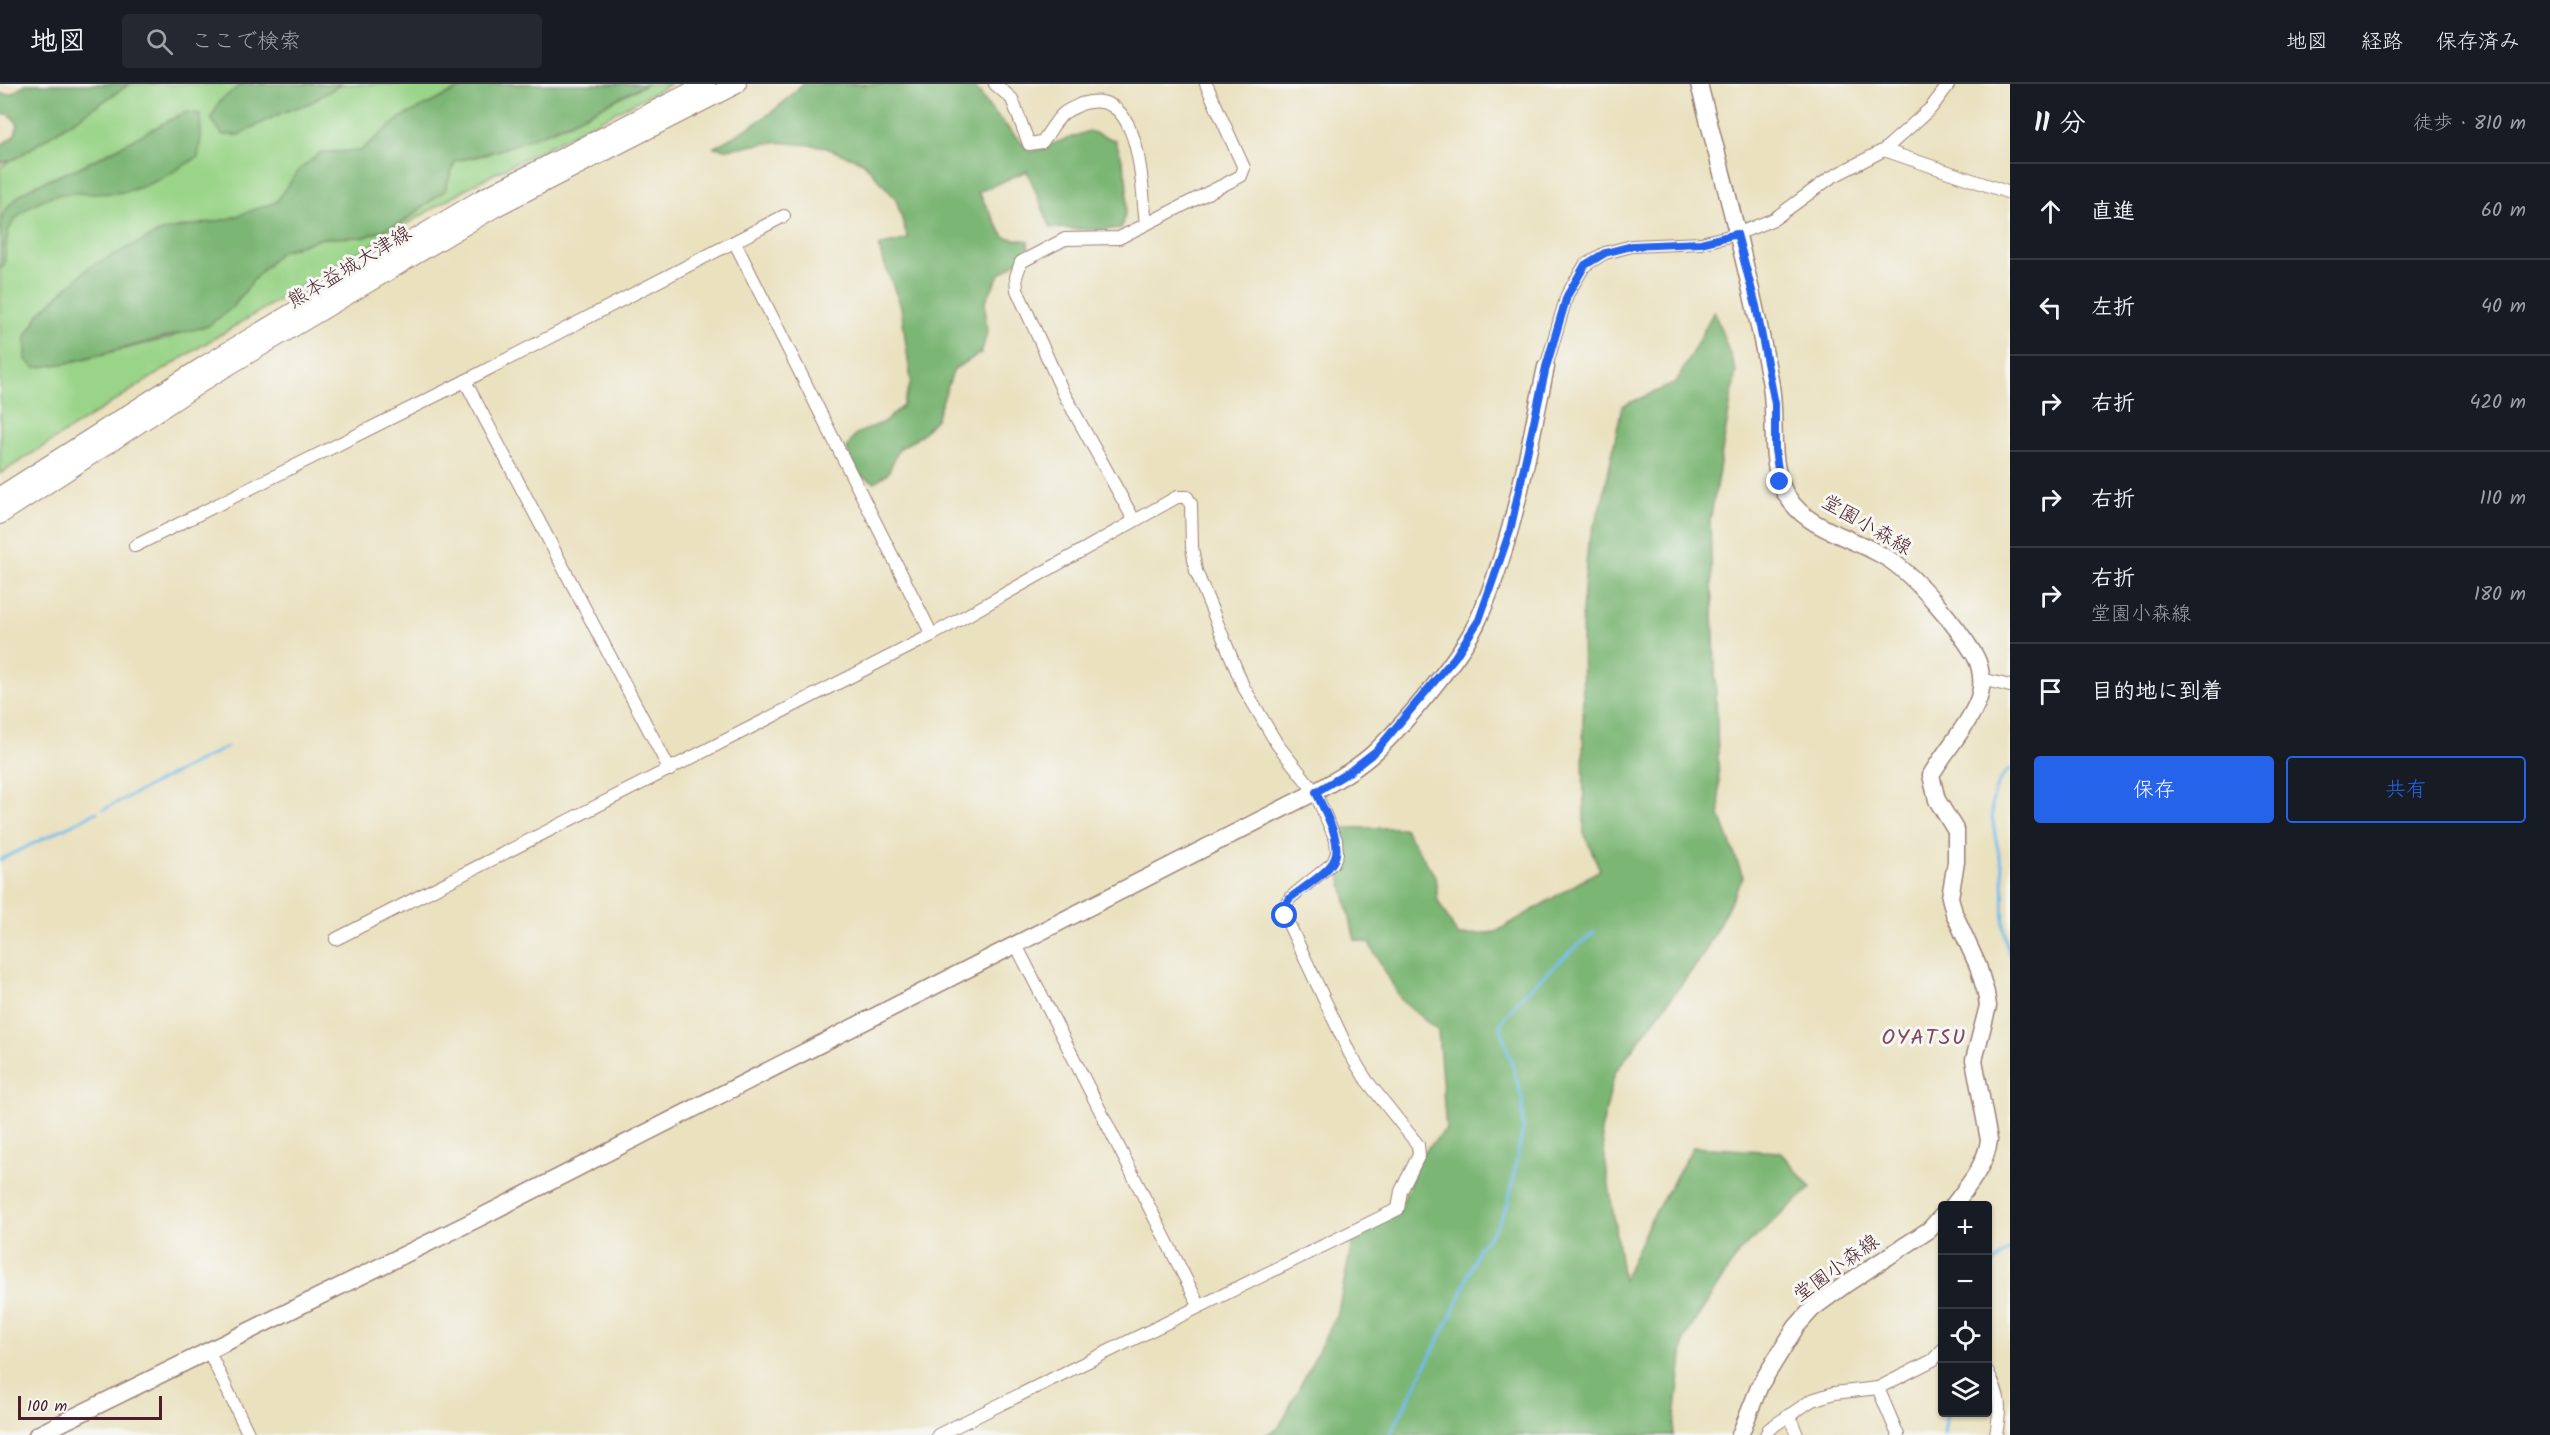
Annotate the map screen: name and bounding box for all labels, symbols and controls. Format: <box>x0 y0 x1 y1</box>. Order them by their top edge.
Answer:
search box <box>122 14 542 68</box>
text: 地図 <box>30 20 86 65</box>
icon: search <box>143 25 176 58</box>
text: ここで検索 <box>191 25 301 60</box>
text: 地図 <box>2286 26 2328 59</box>
text: 経路 <box>2361 26 2403 59</box>
text: 保存済み <box>2436 26 2520 59</box>
text: 11 分 <box>2034 103 2086 145</box>
text: 徒歩 · 810 m <box>2413 108 2526 140</box>
icon: ahead <box>2034 195 2067 228</box>
text: 直進 <box>2091 195 2135 230</box>
text: 60 m <box>2481 195 2526 227</box>
street label: 熊本益城大津線 <box>282 218 418 318</box>
icon: left <box>2034 291 2067 324</box>
text: 左折 <box>2091 291 2135 326</box>
text: 40 m <box>2481 291 2526 323</box>
icon: right <box>2034 387 2067 420</box>
text: 右折 <box>2091 387 2135 422</box>
text: 420 m <box>2469 387 2526 419</box>
route end <box>1766 468 1792 494</box>
icon: right <box>2034 483 2067 516</box>
text: 右折 <box>2091 483 2135 518</box>
text: 110 m <box>2480 483 2526 515</box>
street label: 堂園小森線 <box>1815 487 1917 565</box>
text: 右折 <box>2091 562 2135 597</box>
icon: right <box>2034 579 2067 612</box>
text: 180 m <box>2474 579 2526 611</box>
text: 堂園小森線 <box>2091 599 2191 631</box>
icon: arrive <box>2034 675 2067 708</box>
text: 目的地に到着 <box>2091 675 2223 710</box>
button: 保存 <box>2034 756 2274 823</box>
button: 共有 <box>2286 756 2526 823</box>
route start <box>1271 902 1297 928</box>
district label: OYATSU <box>1881 1021 1967 1056</box>
map controls <box>1938 1201 1992 1417</box>
button: + <box>1938 1201 1992 1255</box>
street label: 堂園小森線 <box>1787 1227 1887 1311</box>
button: − <box>1938 1255 1992 1309</box>
button: locate <box>1938 1309 1992 1363</box>
button: layers <box>1938 1363 1992 1417</box>
scale bar <box>18 1393 162 1420</box>
text: 100 m <box>27 1394 67 1419</box>

